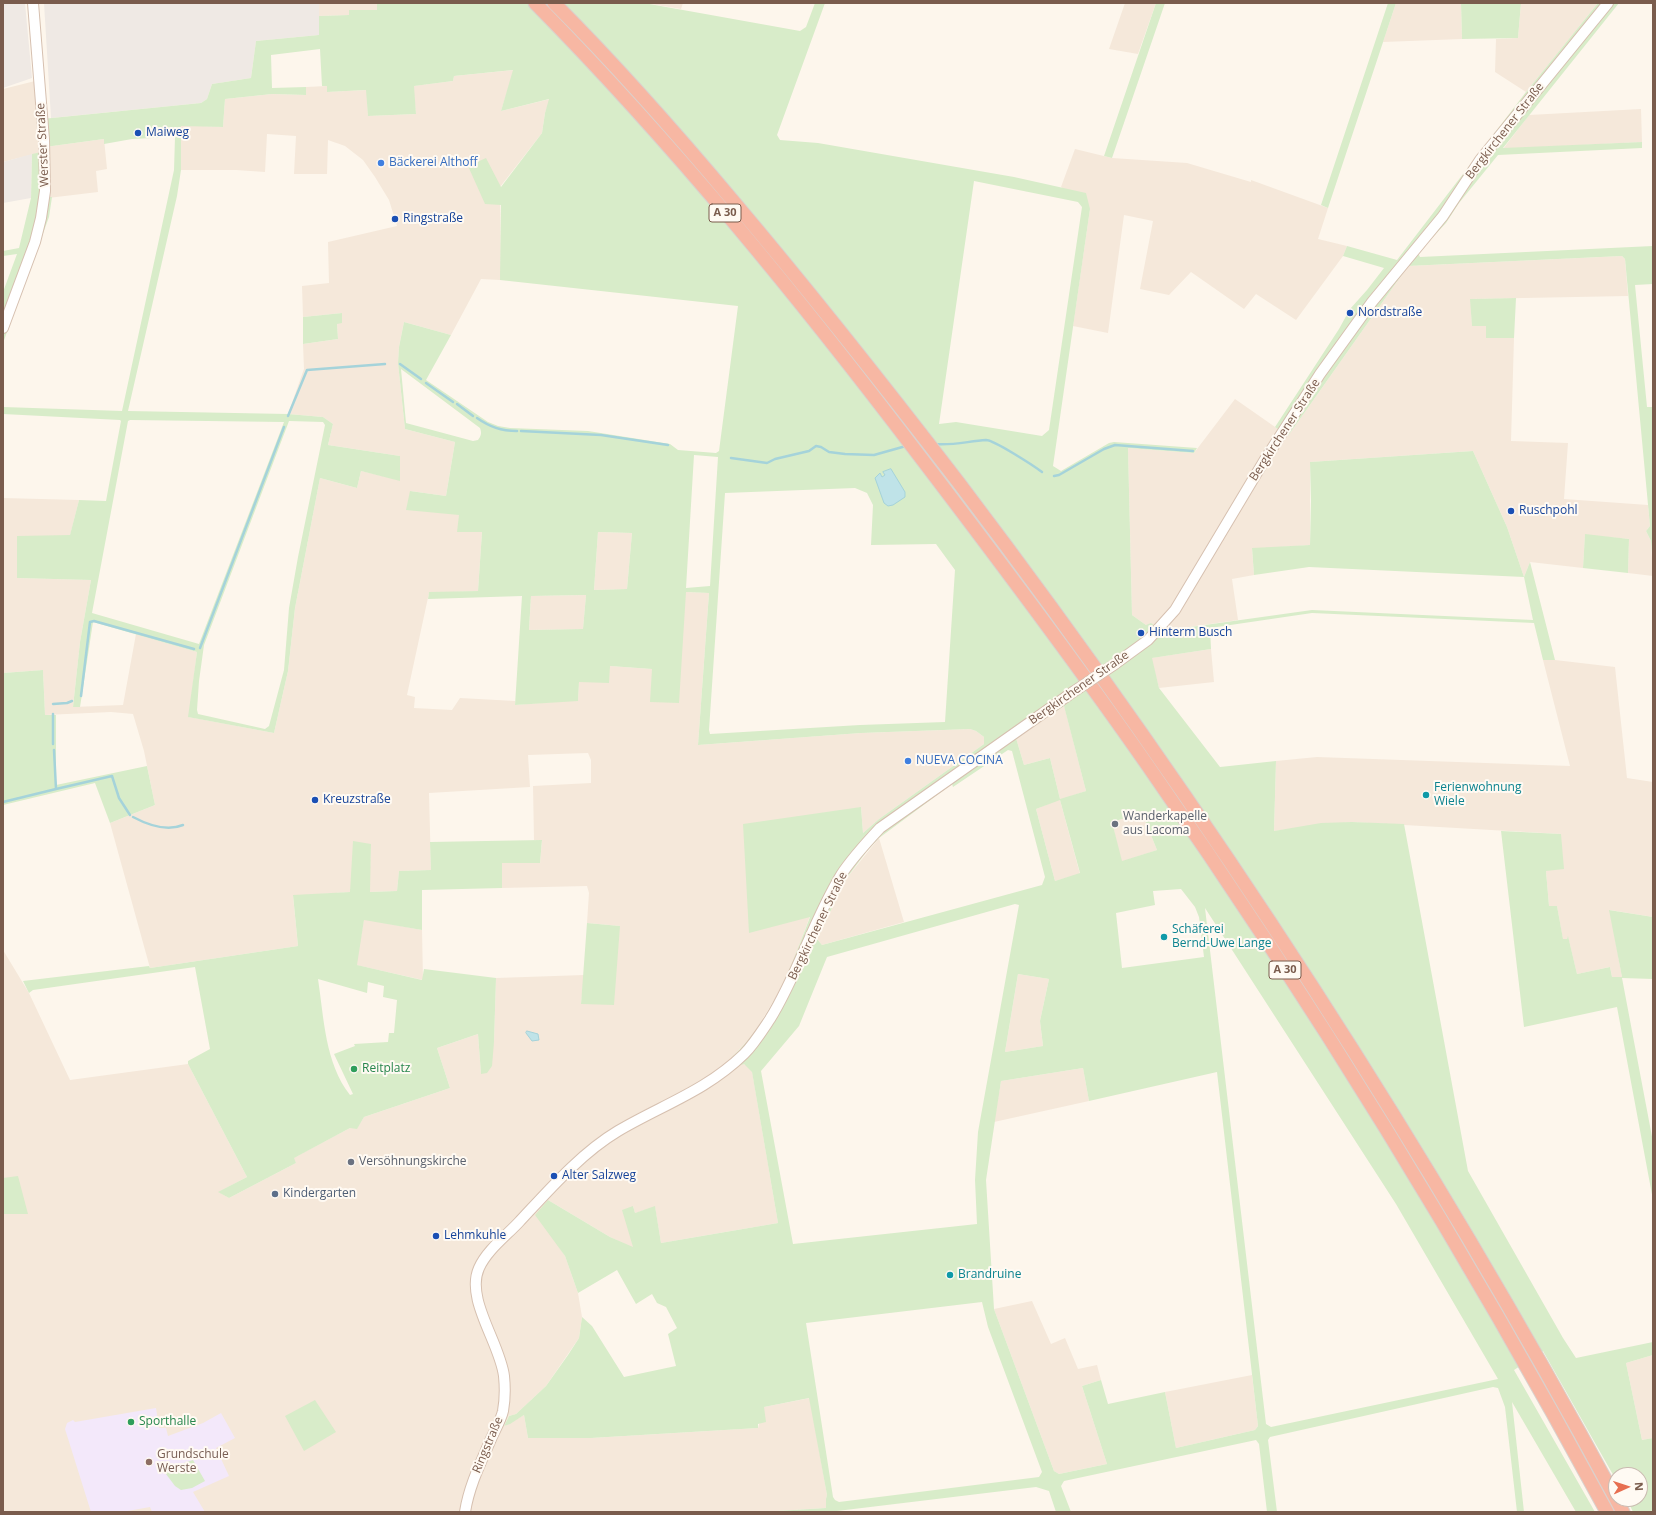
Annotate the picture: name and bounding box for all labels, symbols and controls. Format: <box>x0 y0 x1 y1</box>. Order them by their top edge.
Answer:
street label: Bergkirchener Straße <box>1463 80 1547 182</box>
street label: Werster Straße <box>34 103 52 187</box>
place label: Maiweg <box>146 126 189 140</box>
marker: Maiweg <box>133 128 143 138</box>
place label: Bäckerei Althoff <box>389 156 478 170</box>
marker: Bäckerei Althoff <box>376 158 386 168</box>
road number: A 30 <box>709 204 741 222</box>
place label: Ringstraße <box>403 212 463 226</box>
marker: Ringstraße <box>390 214 400 224</box>
place label: Nordstraße <box>1358 306 1422 320</box>
marker: Nordstraße <box>1345 308 1355 318</box>
street label: Bergkirchener Straße <box>1247 376 1323 484</box>
place label: Ruschpohl <box>1519 504 1578 518</box>
marker: Ruschpohl <box>1506 506 1516 516</box>
place label: Hinterm Busch <box>1149 626 1232 640</box>
marker: Hinterm Busch <box>1136 628 1146 638</box>
street label: Bergkirchener Straße <box>1026 648 1132 728</box>
place label: NUEVA COCINA <box>916 754 1003 768</box>
marker: NUEVA COCINA <box>903 756 913 766</box>
place label: Ferienwohnung Wiele <box>1434 781 1521 809</box>
marker: Ferienwohnung Wiele <box>1421 790 1431 800</box>
place label: Kreuzstraße <box>323 793 391 807</box>
marker: Kreuzstraße <box>310 795 320 805</box>
place label: Wanderkapelle aus Lacoma <box>1123 810 1207 838</box>
marker: Wanderkapelle aus Lacoma <box>1110 819 1120 829</box>
street label: Bergkirchener Straße <box>785 869 851 983</box>
place label: Schäferei Bernd-Uwe Lange <box>1172 923 1271 951</box>
marker: Schäferei Bernd-Uwe Lange <box>1159 932 1169 942</box>
road number: A 30 <box>1269 961 1301 979</box>
place label: Reitplatz <box>362 1062 410 1076</box>
marker: Reitplatz <box>349 1064 359 1074</box>
place label: Versöhnungskirche <box>359 1155 466 1169</box>
marker: Versöhnungskirche <box>346 1157 356 1167</box>
place label: Alter Salzweg <box>562 1169 636 1183</box>
marker: Alter Salzweg <box>549 1171 559 1181</box>
place label: Kindergarten <box>283 1187 356 1201</box>
marker: Kindergarten <box>270 1189 280 1199</box>
place label: Lehmkuhle <box>444 1229 506 1243</box>
marker: Lehmkuhle <box>431 1231 441 1241</box>
place label: Brandruine <box>958 1268 1021 1282</box>
marker: Brandruine <box>945 1270 955 1280</box>
place label: Sporthalle <box>139 1415 196 1429</box>
street label: Ringstraße <box>470 1415 506 1475</box>
marker: Sporthalle <box>126 1417 136 1427</box>
place label: Grundschule Werste <box>157 1448 229 1476</box>
marker: Grundschule Werste <box>144 1457 154 1467</box>
north arrow <box>1608 1467 1648 1507</box>
text: N <box>1632 1482 1647 1491</box>

